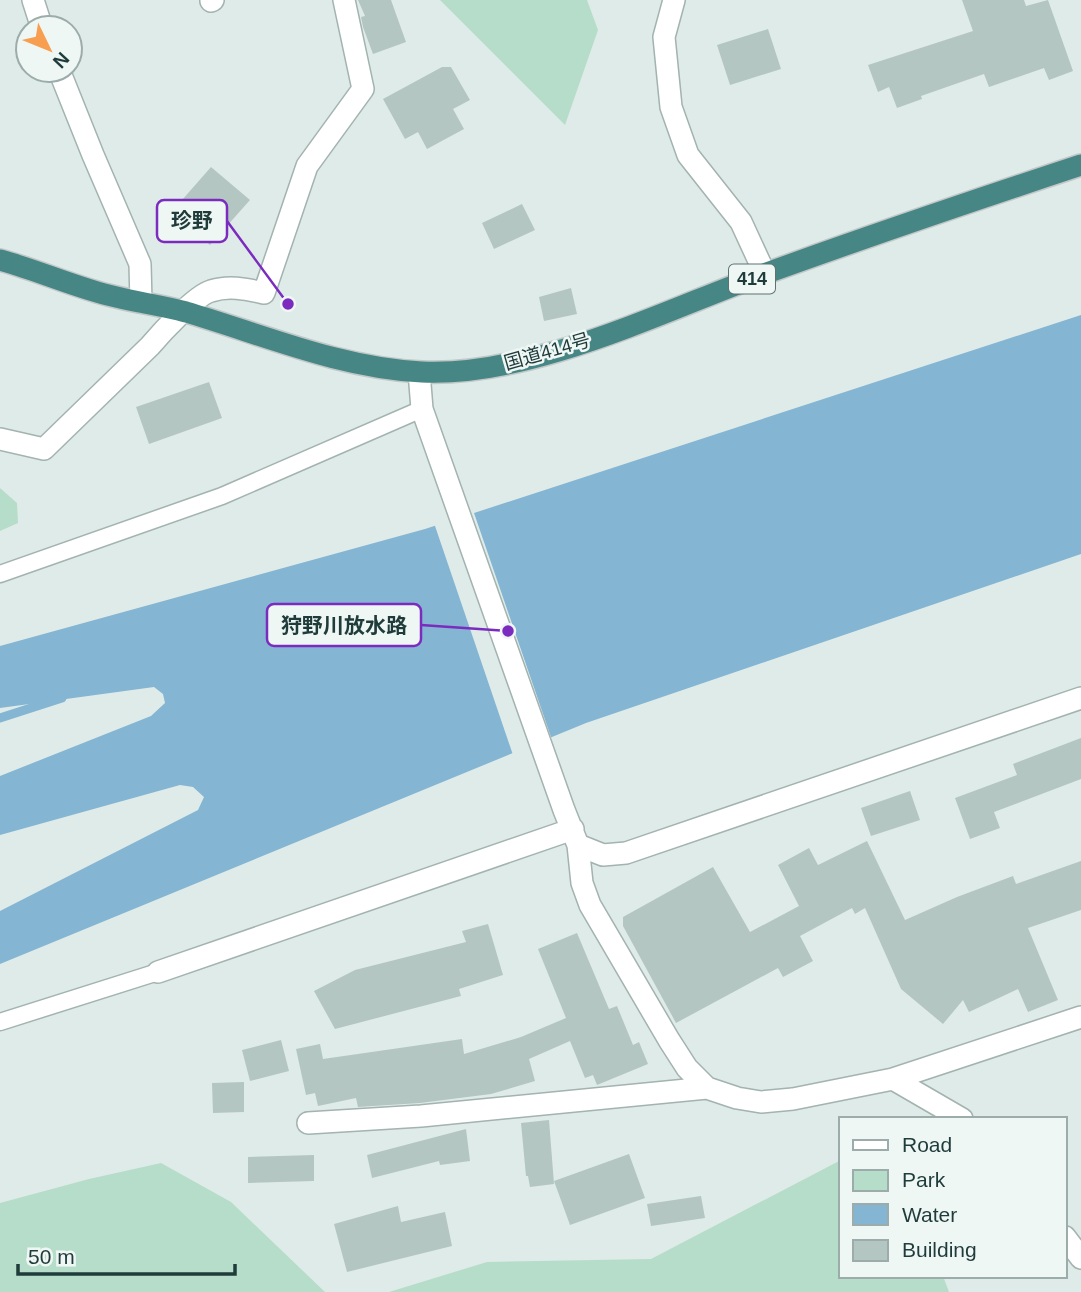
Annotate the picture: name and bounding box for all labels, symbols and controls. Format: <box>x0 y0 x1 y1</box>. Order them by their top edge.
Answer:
north arrow <box>14 14 84 84</box>
text: N <box>49 48 73 72</box>
callout: 珍野 <box>157 200 227 242</box>
text: 珍野 <box>171 209 213 232</box>
road number: 414 <box>729 264 775 293</box>
street label: 国道414号 <box>502 329 593 374</box>
callout: 狩野川放水路 <box>267 604 421 646</box>
text: 狩野川放水路 <box>281 614 407 637</box>
legend <box>839 1117 1067 1278</box>
text: Road <box>902 1133 952 1156</box>
text: Park <box>902 1168 946 1191</box>
text: Water <box>902 1203 957 1226</box>
scale bar <box>18 1232 234 1276</box>
text: Building <box>902 1238 977 1261</box>
text: 50 m <box>28 1245 75 1268</box>

